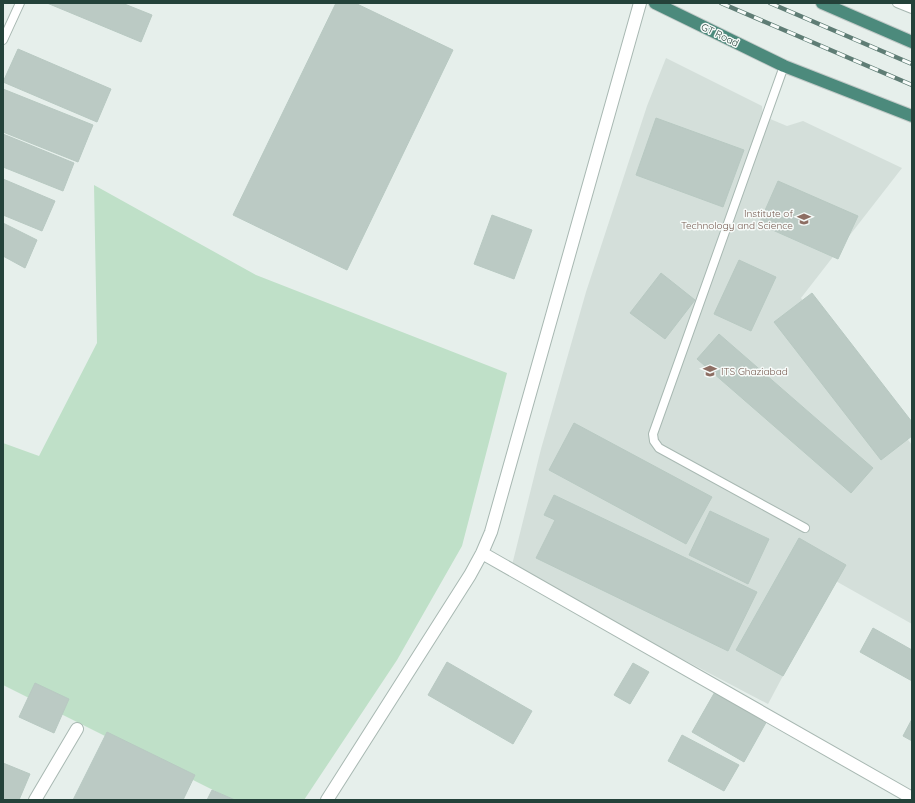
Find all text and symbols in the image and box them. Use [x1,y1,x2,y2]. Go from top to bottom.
street label: GT Road [699,20,741,50]
place label: Institute of Technology and Science [681,207,793,232]
school or university icon: Institute of Technology and Science [796,211,812,227]
school or university icon: ITS Ghaziabad [702,363,718,379]
place label: ITS Ghaziabad [721,365,788,378]

